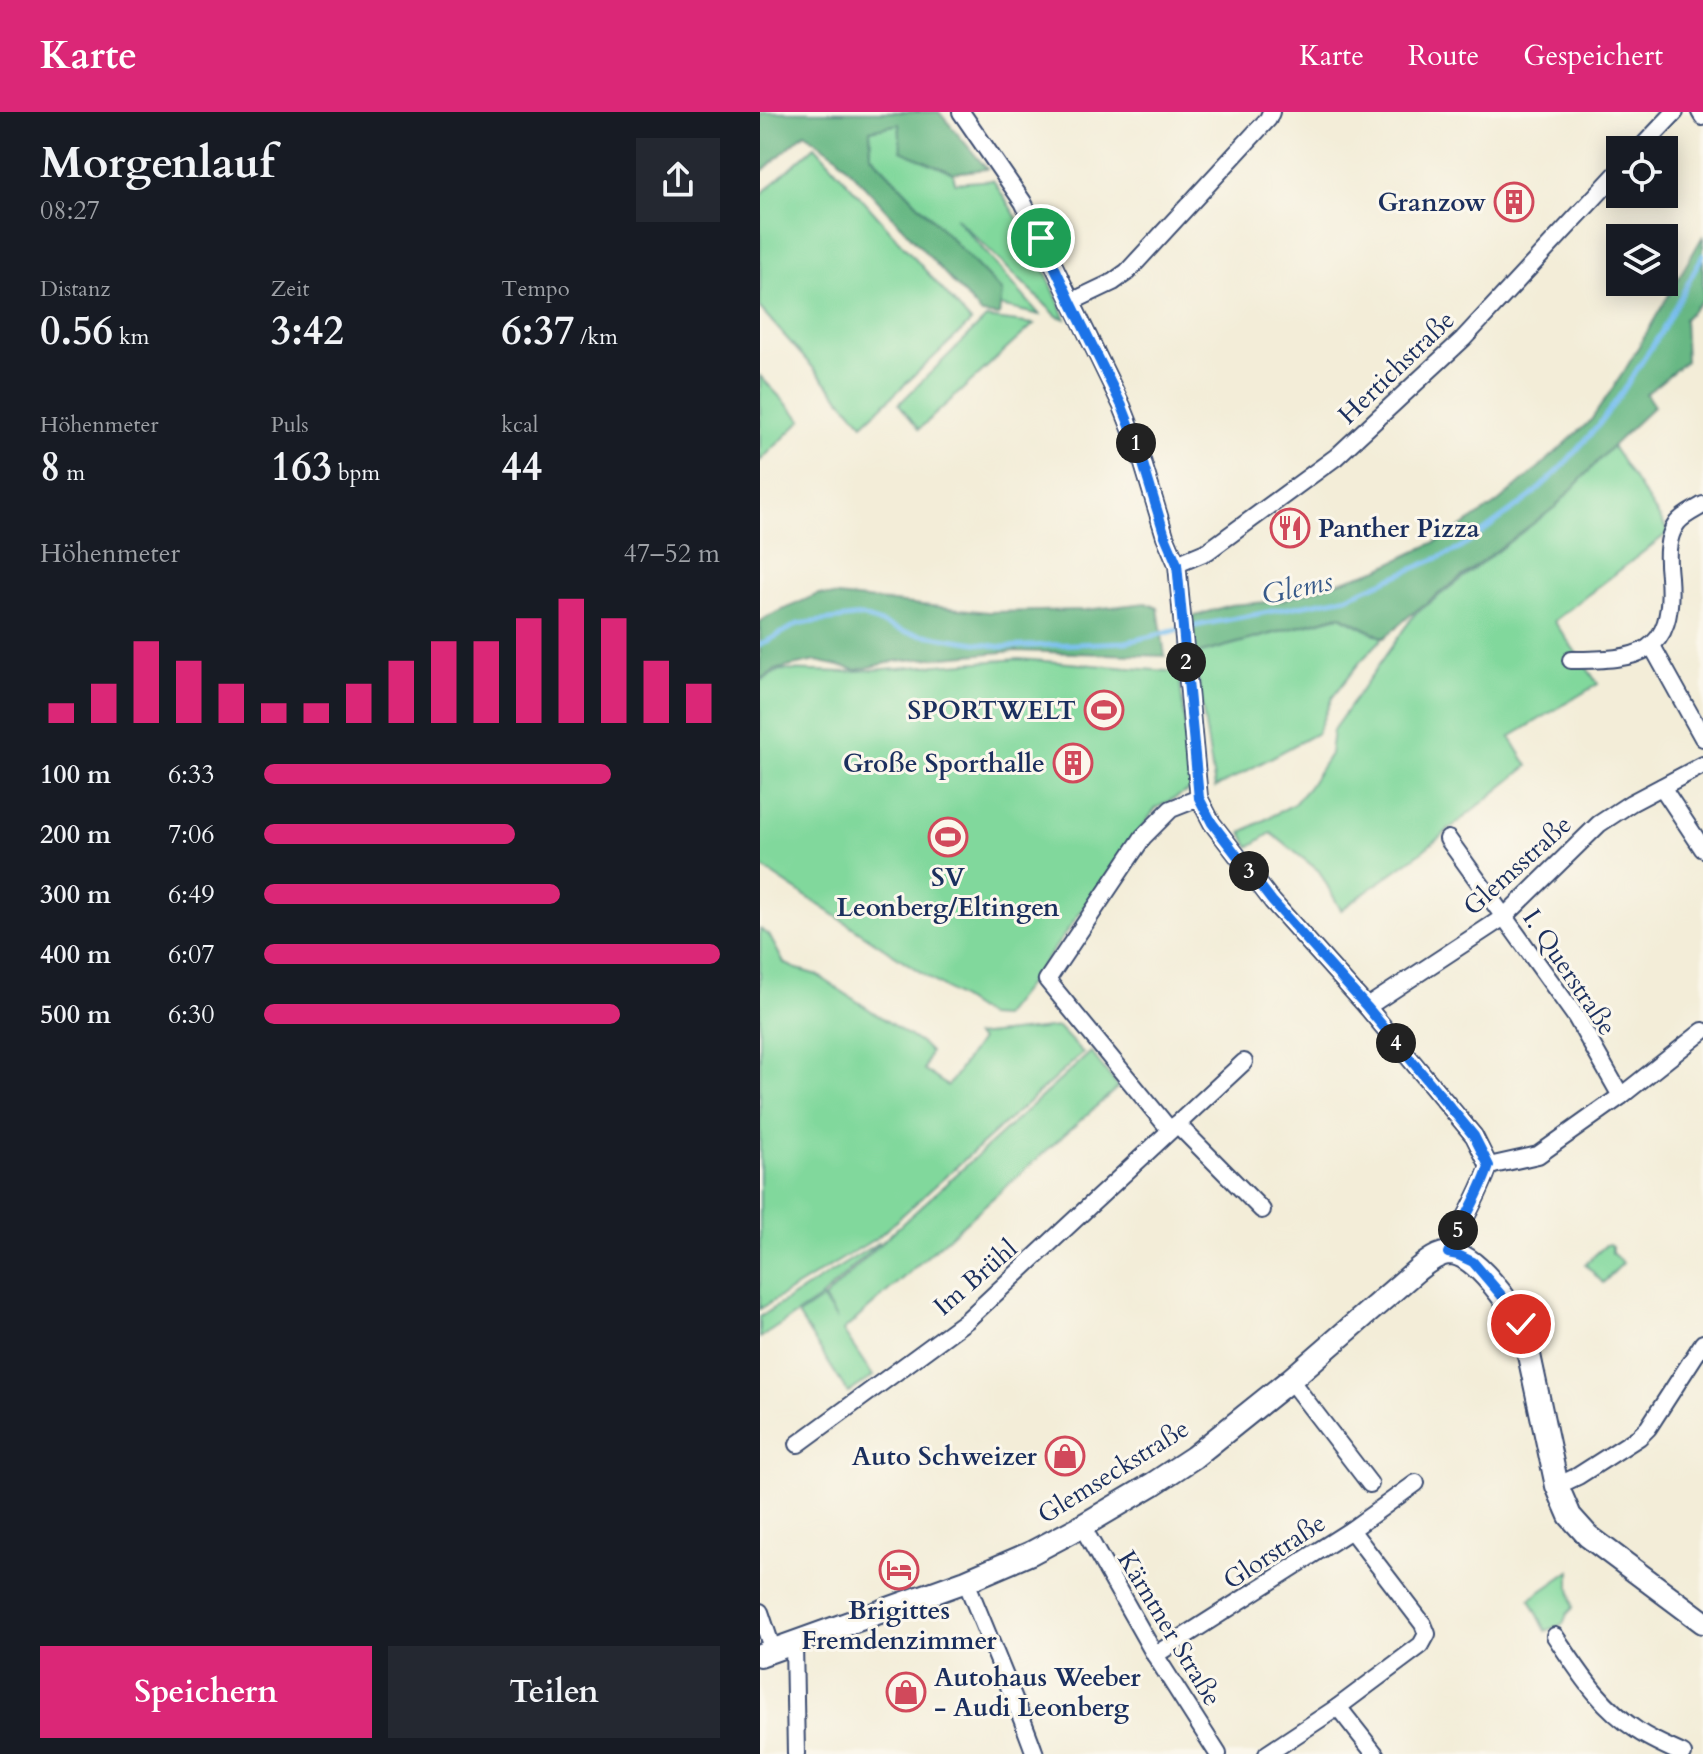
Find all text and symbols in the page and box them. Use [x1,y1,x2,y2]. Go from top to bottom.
text: Karte [40,30,137,82]
text: Karte [1299,37,1364,75]
text: Route [1408,37,1479,75]
text: Gespeichert [1523,37,1663,75]
text: Morgenlauf [40,133,275,193]
map controls [1606,136,1678,296]
button: locate [1606,136,1678,208]
button: share [636,138,720,222]
building icon: Granzow [1493,181,1535,223]
place label: Granzow [1377,185,1486,220]
text: 08:27 [40,193,100,228]
pin [1007,204,1075,272]
icon: arrive [1019,216,1063,260]
button: layers [1606,224,1678,296]
text: Distanz [40,274,110,304]
text: Zeit [271,274,309,304]
text: Tempo [501,274,570,304]
street label: Hertichstraße [1330,303,1462,432]
text: 0.56 [40,304,113,359]
text: 3:42 [271,304,344,359]
text: 6:37 [501,304,574,359]
text: km [113,322,149,352]
text: /km [574,322,618,352]
text: Höhenmeter [40,410,158,440]
text: Puls [271,410,309,440]
text: kcal [501,410,538,440]
pin: 1 [1116,423,1156,463]
text: 1 [1130,428,1142,458]
text: 8 [40,440,61,495]
text: 163 [271,440,332,495]
text: 44 [501,440,542,495]
text: m [61,458,85,488]
text: bpm [332,458,380,488]
restaurant icon: Panther Pizza [1269,507,1311,549]
place label: Panther Pizza [1318,511,1480,546]
text: Höhenmeter [40,536,180,571]
text: 47–52 m [623,536,720,571]
water label: Glems [1258,562,1337,614]
pin: 2 [1166,642,1206,682]
text: 2 [1180,647,1192,677]
sports icon: SPORTWELT [1083,689,1125,731]
place label: SPORTWELT [907,693,1076,728]
building icon: Große Sporthalle [1052,742,1094,784]
place label: Große Sporthalle [843,746,1045,781]
text: 100 m [40,757,111,792]
text: 6:33 [168,757,215,792]
street label: Glemsstraße [1456,807,1579,923]
sports icon: SV Leonberg/Eltingen [927,816,969,858]
text: 200 m [40,817,111,852]
text: 7:06 [168,817,215,852]
pin: 3 [1229,851,1269,891]
text: 3 [1243,856,1255,886]
place label: SV Leonberg/Eltingen [837,860,1060,925]
text: 300 m [40,877,111,912]
text: 6:49 [168,877,215,912]
street label: I. Querstraße [1514,902,1625,1042]
text: 400 m [40,937,111,972]
text: 6:07 [168,937,215,972]
text: 500 m [40,997,111,1032]
text: 6:30 [168,997,215,1032]
pin: 4 [1376,1023,1416,1063]
text: 4 [1390,1028,1402,1058]
pin: 5 [1438,1210,1478,1250]
text: 5 [1452,1215,1464,1245]
street label: Im Brühl [926,1231,1025,1323]
pin [1487,1290,1555,1358]
icon: check [1499,1302,1543,1346]
street label: Glemseckstraße [1031,1411,1196,1532]
shop icon: Auto Schweizer [1044,1435,1086,1477]
place label: Auto Schweizer [852,1439,1038,1474]
street label: Glorstraße [1216,1505,1332,1598]
street label: Kärntner Straße [1109,1544,1230,1713]
hotel icon: Brigittes Fremdenzimmer [878,1549,920,1591]
place label: Brigittes Fremdenzimmer [801,1593,997,1658]
button: Speichern [40,1646,372,1738]
button: Teilen [388,1646,720,1738]
place label: Autohaus Weeber - Audi Leonberg [934,1660,1141,1725]
shop icon: Autohaus Weeber - Audi Leonberg [885,1671,927,1713]

